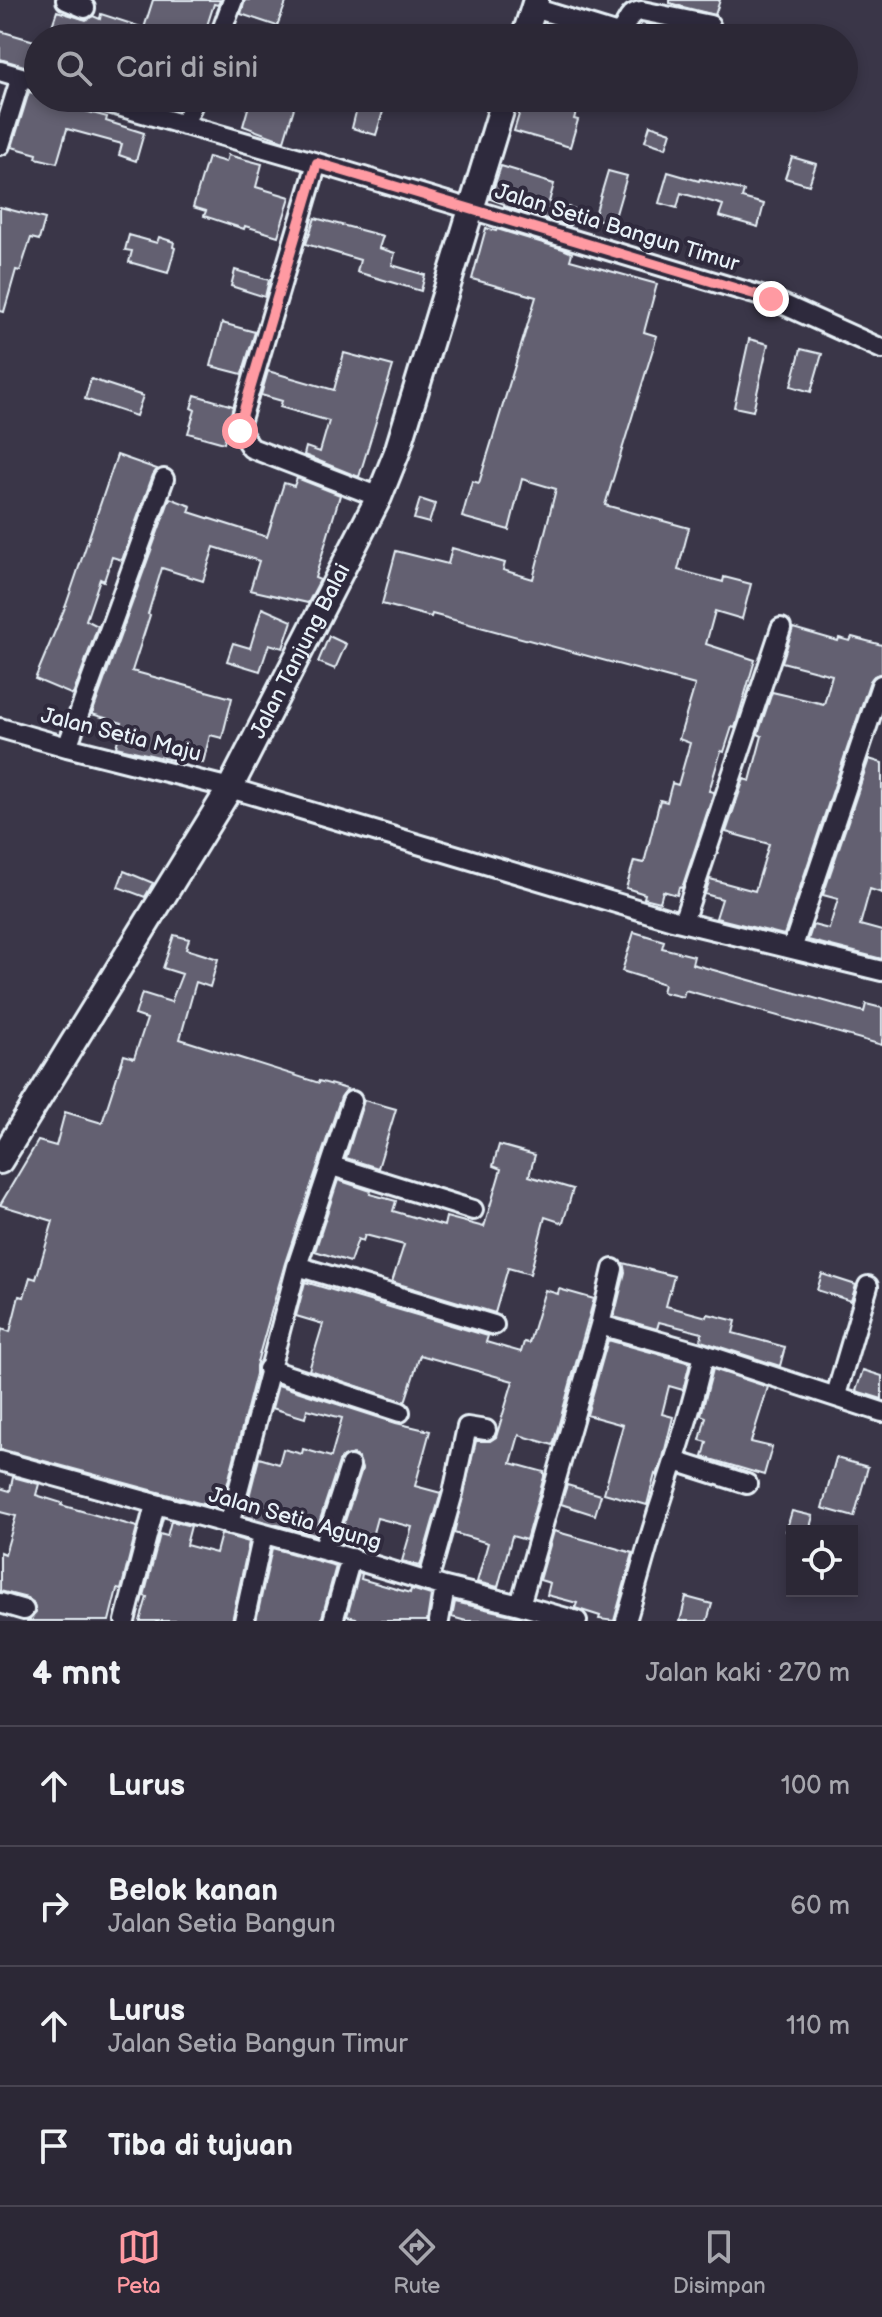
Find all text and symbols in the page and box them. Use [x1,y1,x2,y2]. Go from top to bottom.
search box [24,24,858,112]
icon: search [52,46,96,90]
text: Cari di sini [116,50,258,86]
street label: Jalan Setia Bangun Timur [492,178,743,278]
route end [753,281,789,317]
route start [222,413,258,449]
street label: Jalan Tanjung Balai [244,559,356,743]
street label: Jalan Setia Maju [38,702,204,768]
street label: Jalan Setia Agung [206,1481,384,1557]
map controls [786,1525,858,1597]
button: locate [786,1525,858,1597]
text: 4 mnt [32,1653,121,1694]
text: Jalan kaki · 270 m [646,1658,850,1689]
icon: ahead [32,1764,76,1808]
text: Lurus [108,1768,185,1804]
text: 100 m [781,1771,850,1802]
text: Belok kanan [108,1873,278,1909]
icon: right [32,1884,76,1928]
text: 60 m [790,1891,850,1922]
text: Jalan Setia Bangun [108,1909,336,1940]
text: Lurus [108,1993,185,2029]
icon: ahead [32,2004,76,2048]
text: 110 m [786,2011,850,2042]
text: Jalan Setia Bangun Timur [108,2029,408,2060]
icon: arrive [32,2124,76,2168]
text: Tiba di tujuan [108,2128,293,2164]
tab: Peta [116,2225,161,2300]
tab: Rute [393,2225,440,2300]
tab: Disimpan [673,2225,766,2300]

